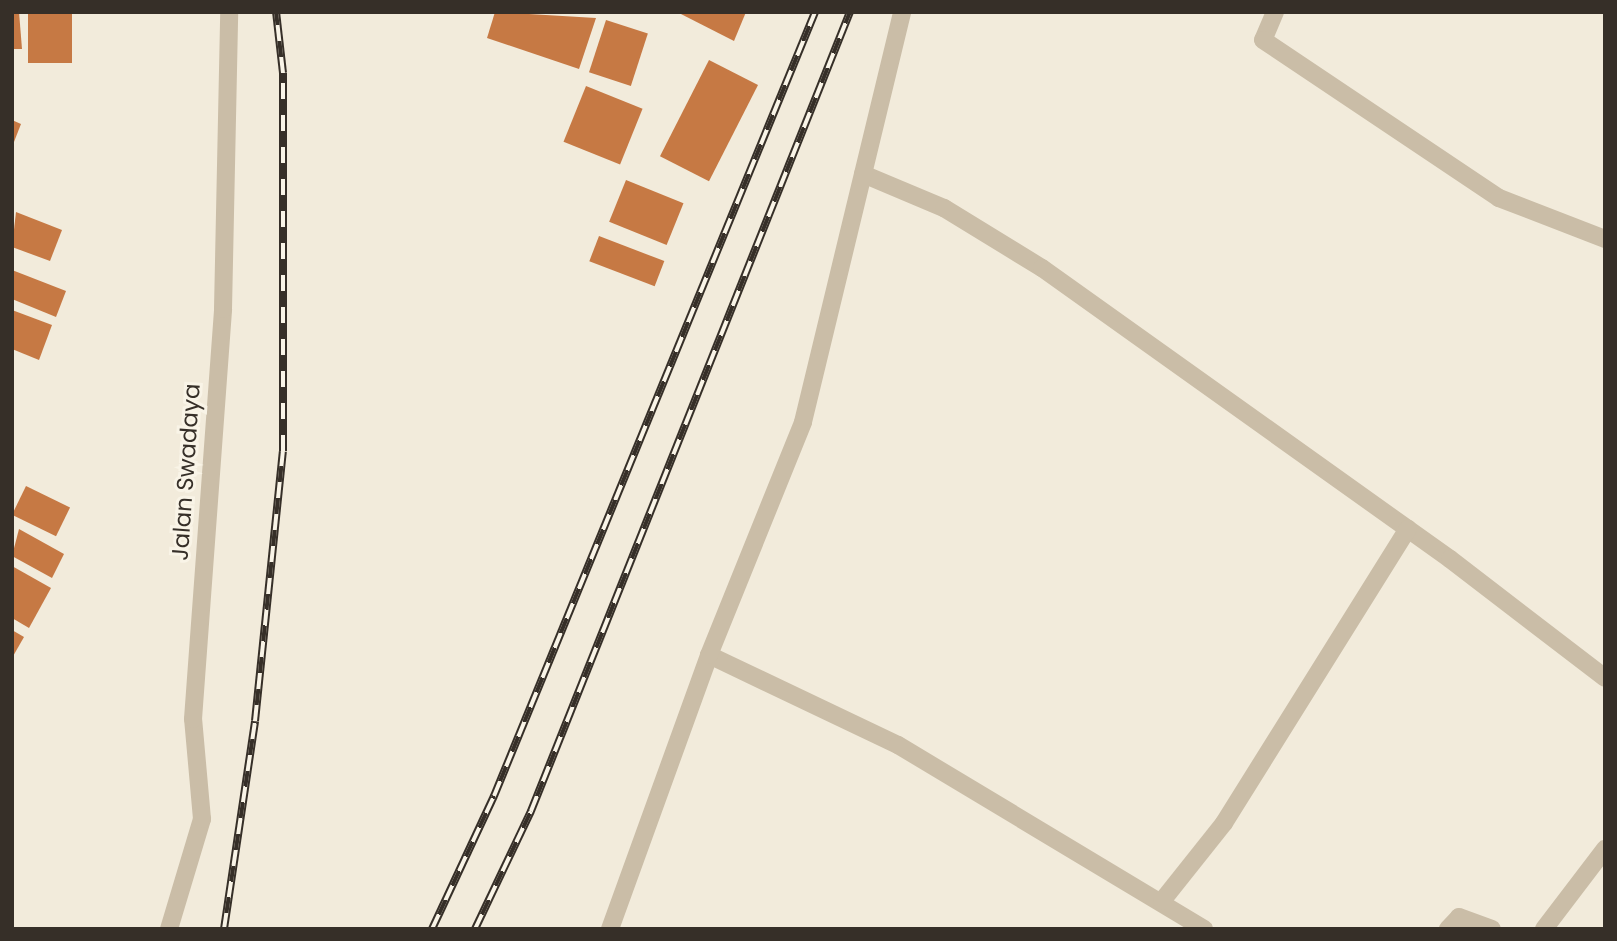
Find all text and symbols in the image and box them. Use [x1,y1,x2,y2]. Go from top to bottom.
street label: Jalan Swadaya [166,383,206,561]

